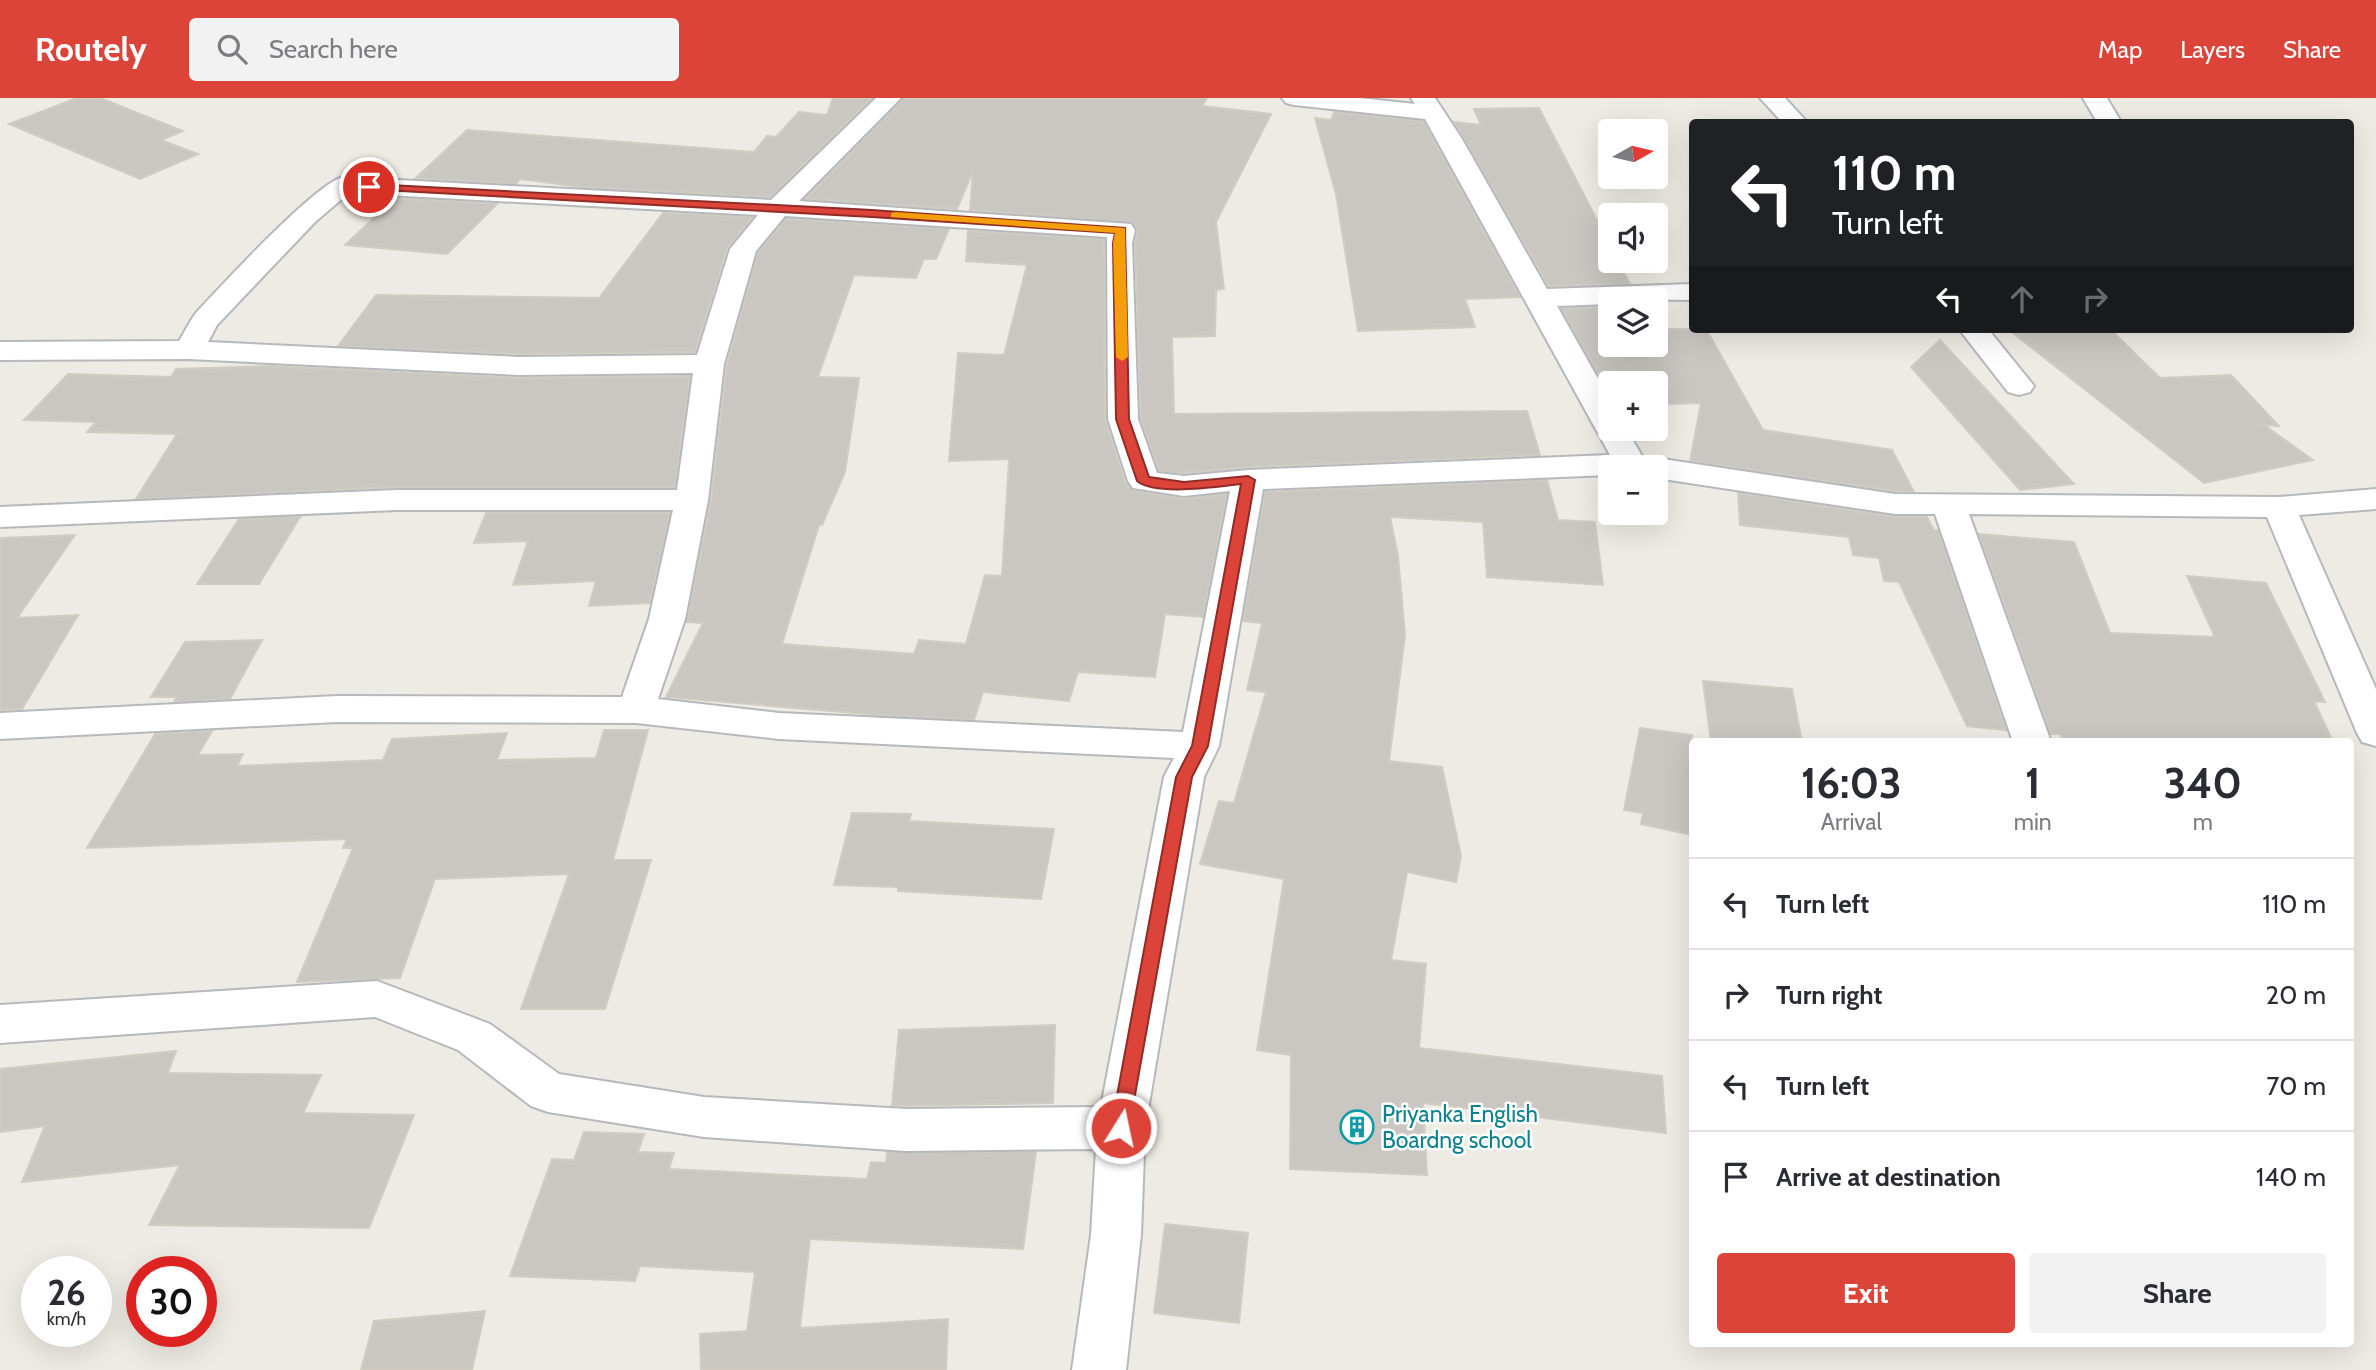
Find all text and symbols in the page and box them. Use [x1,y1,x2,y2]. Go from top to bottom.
search box [189,18,679,81]
text: Routely [35,29,147,69]
icon: search [213,30,251,68]
text: Search here [269,33,398,65]
text: Map [2098,35,2142,64]
text: Layers [2180,35,2245,64]
text: Share [2283,35,2341,64]
north arrow [1598,119,1668,189]
map controls [1598,119,1668,525]
text: 110 m [1832,143,1956,202]
icon: left [1717,147,1808,238]
pin [339,157,399,217]
icon: arrive [350,168,388,206]
button: sound [1598,203,1668,273]
text: Turn left [1832,203,1943,242]
icon: left [1930,280,1968,318]
icon: ahead [2003,280,2041,318]
icon: right [2076,280,2114,318]
button: layers [1598,287,1668,357]
button: + [1598,371,1668,441]
button: − [1598,455,1668,525]
text: 16:03 [1801,757,1902,809]
text: 1 [2025,757,2040,809]
text: 340 [2164,757,2242,809]
text: Arrival [1821,808,1882,836]
text: min [2014,808,2052,836]
text: m [2193,808,2213,836]
icon: left [1717,885,1755,923]
text: Turn left [1776,888,1869,920]
text: 110 m [2262,888,2326,920]
icon: right [1717,976,1755,1014]
text: Turn right [1776,979,1882,1011]
text: 20 m [2266,979,2326,1011]
icon: left [1717,1067,1755,1105]
text: Turn left [1776,1070,1869,1102]
text: 70 m [2266,1070,2326,1102]
position arrow [1084,1091,1158,1165]
place label: Priyanka English Boardng school [1382,1100,1538,1154]
building icon: Priyanka English Boardng school [1338,1108,1376,1146]
icon: arrive [1717,1158,1755,1196]
text: Arrive at destination [1776,1161,2001,1193]
text: 140 m [2256,1161,2326,1193]
button: Exit [1717,1253,2015,1333]
button: Share [2029,1253,2326,1333]
speed limit sign: 30 [126,1256,217,1347]
text: 26 [47,1271,86,1314]
text: km/h [47,1308,86,1330]

